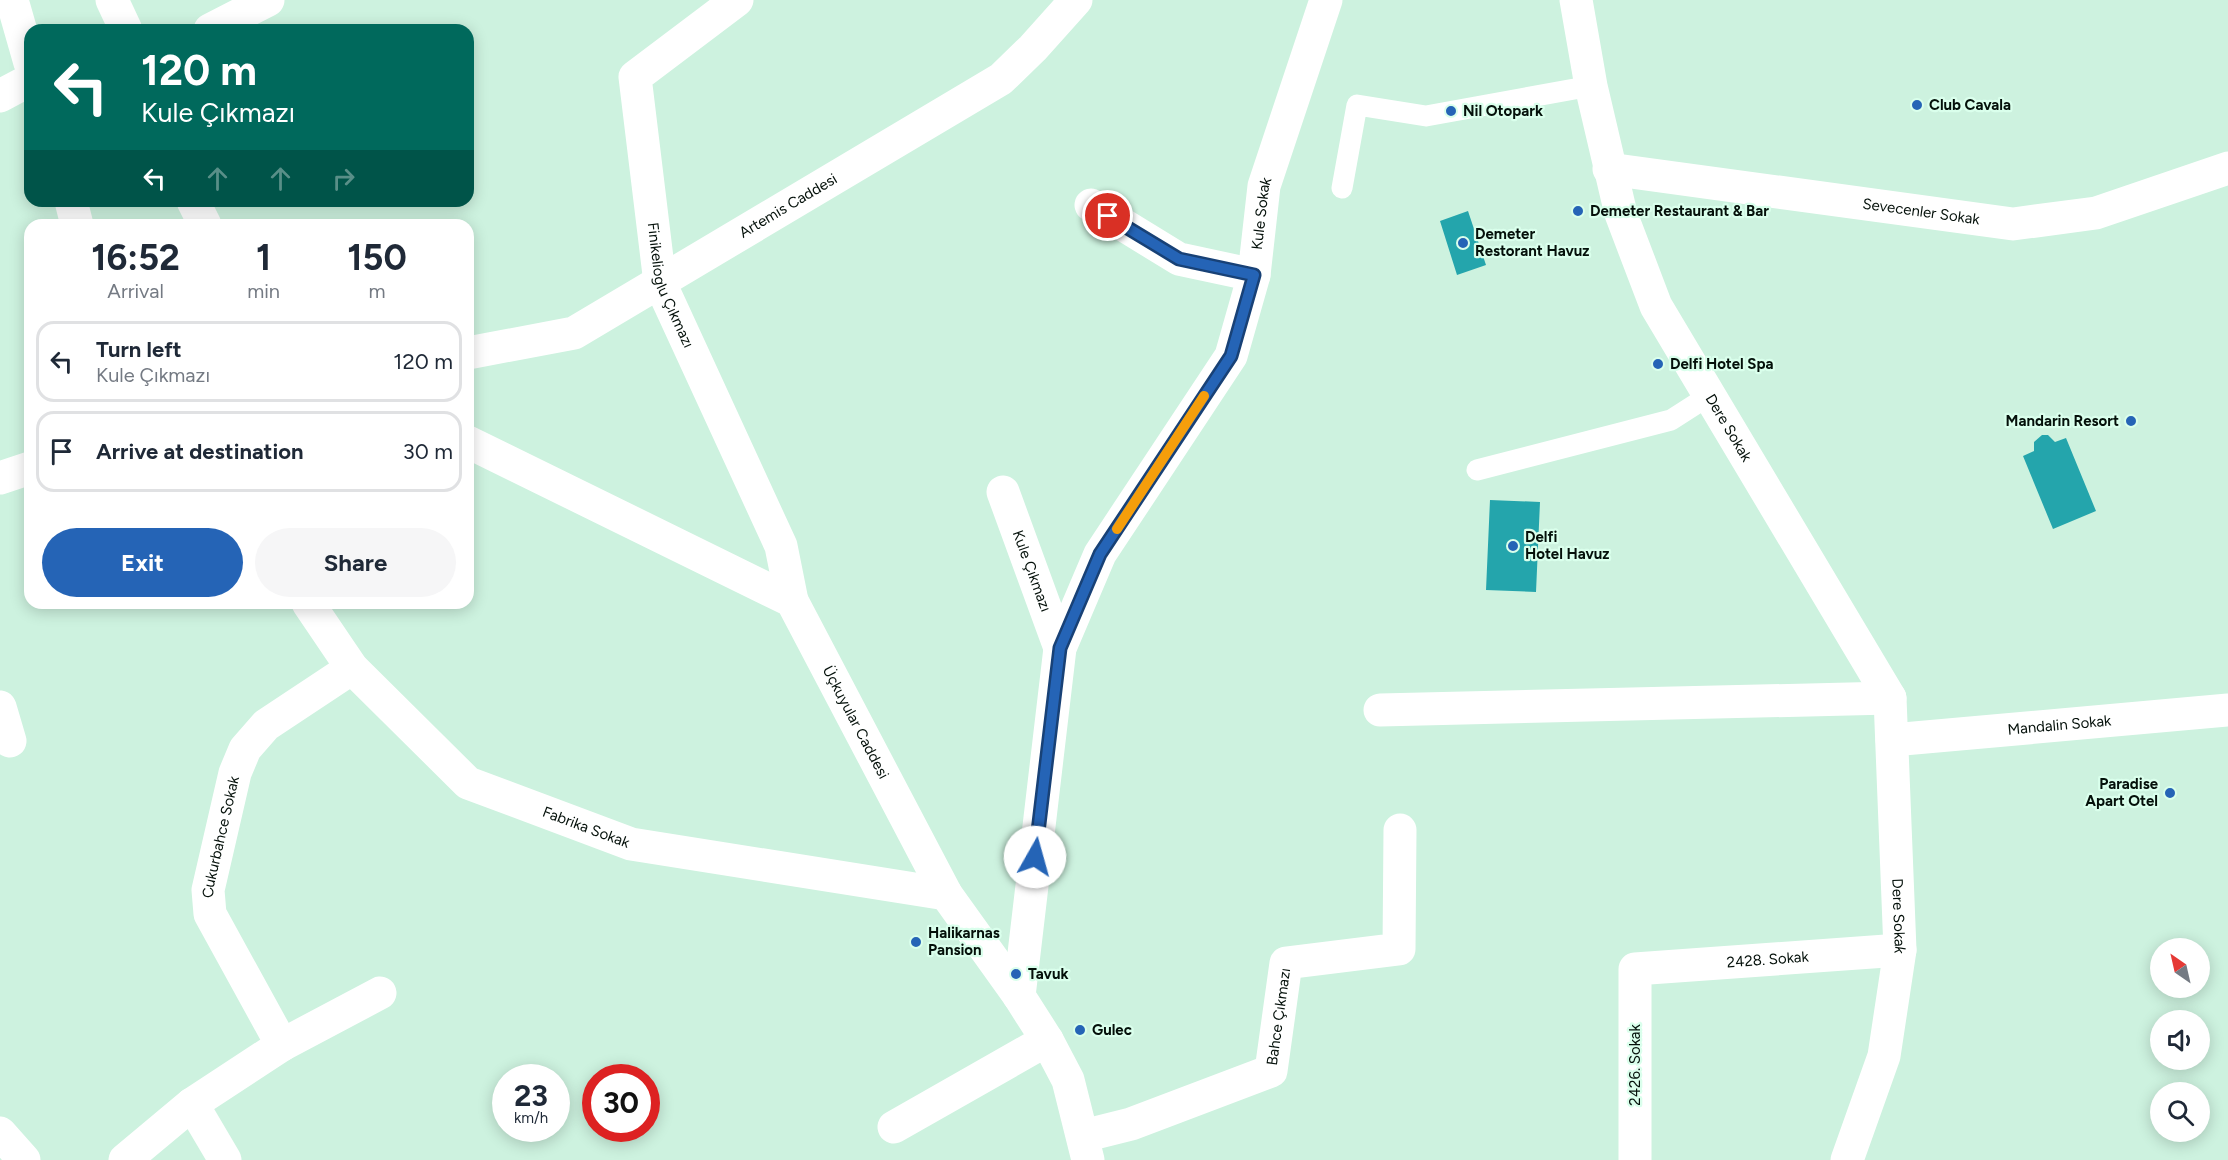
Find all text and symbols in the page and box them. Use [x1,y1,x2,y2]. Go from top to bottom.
text: 120 m [141,45,257,96]
icon: left [42,48,120,126]
text: Kule Çıkmazı [141,96,295,129]
place label: Club Cavala [1929,96,2011,114]
marker: Club Cavala [1910,98,1924,112]
place label: Nil Otopark [1463,102,1543,120]
marker: Nil Otopark [1444,104,1458,118]
icon: left [138,162,171,195]
icon: ahead [201,162,234,195]
icon: ahead [264,162,297,195]
icon: right [327,162,360,195]
street label: Artemis Caddesi [736,170,840,242]
street label: Kule Sokak [1248,174,1275,251]
pin [1082,190,1133,241]
street label: Sevecenler Sokak [1861,195,1982,228]
icon: arrive [1091,199,1124,232]
place label: Demeter Restaurant & Bar [1590,202,1769,220]
marker: Demeter Restaurant & Bar [1571,204,1585,218]
street label: Finikelioglu Çıkmazı [644,221,698,351]
place label: Demeter Restorant Havuz [1475,225,1589,260]
text: 16:52 [91,236,180,279]
text: 1 [256,236,271,279]
text: 150 [347,236,407,279]
marker: Demeter Restorant Havuz [1456,236,1470,250]
text: Arrival [107,279,164,303]
text: min [247,279,280,303]
text: m [369,279,386,303]
text: Turn left [96,336,182,363]
icon: left [45,345,78,378]
text: 120 m [393,348,453,375]
place label: Delfi Hotel Spa [1670,355,1773,373]
marker: Delfi Hotel Spa [1651,357,1665,371]
text: Kule Çıkmazı [96,363,210,387]
street label: Dere Sokak [1702,391,1756,465]
place label: Mandarin Resort [2006,412,2119,430]
marker: Mandarin Resort [2124,414,2138,428]
icon: arrive [45,435,78,468]
text: Arrive at destination [96,438,304,465]
text: 30 m [403,438,453,465]
button: Exit [42,528,243,597]
button: Share [255,528,456,597]
street label: Kule Çıkmazı [1009,528,1055,614]
place label: Delfi Hotel Havuz [1525,528,1609,563]
marker: Delfi Hotel Havuz [1506,539,1520,553]
street label: Üçkuyular Caddesi [819,663,893,782]
street label: Mandalin Sokak [2007,711,2113,739]
street label: Cukurbahce Sokak [199,773,243,899]
place label: Paradise Apart Otel [2085,775,2159,810]
marker: Paradise Apart Otel [2163,786,2177,800]
street label: Fabrika Sokak [540,803,633,852]
position arrow [1003,825,1067,889]
street label: Dere Sokak [1888,878,1909,956]
place label: Halikarnas Pansion [928,924,1000,959]
marker: Halikarnas Pansion [909,935,923,949]
north arrow [2150,938,2210,998]
map controls [2150,938,2210,1142]
street label: 2428. Sokak [1726,948,1810,971]
place label: Tavuk [1028,965,1069,983]
marker: Tavuk [1009,967,1023,981]
street label: Bahce Çıkmazı [1263,967,1294,1067]
button: sound [2150,1010,2210,1070]
place label: Gulec [1092,1021,1132,1039]
marker: Gulec [1073,1023,1087,1037]
street label: 2426. Sokak [1626,1024,1644,1106]
speed limit sign: 30 [582,1064,660,1142]
text: 23 [514,1077,548,1114]
button: search [2150,1082,2210,1142]
text: km/h [514,1109,548,1127]

